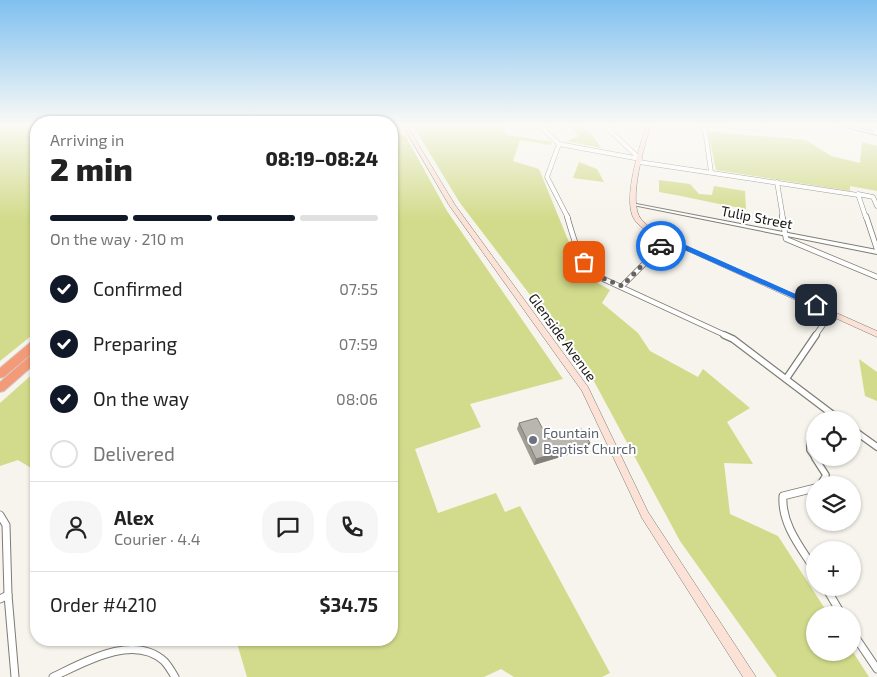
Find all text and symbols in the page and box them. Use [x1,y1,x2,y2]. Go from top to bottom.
text: Arriving in [50,130,124,149]
text: 08:19–08:24 [265,147,378,170]
text: 2 min [50,149,133,187]
street label: Tulip Street [720,202,794,232]
courier [636,221,686,271]
text: On the way · 210 m [50,229,184,248]
icon: car [647,232,675,260]
pin [563,241,605,283]
icon: bag [570,248,598,276]
icon: check [50,275,78,303]
text: Confirmed [93,277,183,300]
text: 07:55 [339,279,378,298]
pin [795,284,837,326]
street label: Glenside Avenue [525,290,601,384]
icon: home [802,291,830,319]
icon: check [50,330,78,358]
text: Preparing [93,332,177,355]
text: 07:59 [339,334,378,353]
icon: check [50,385,78,413]
text: On the way [93,387,189,410]
text: 08:06 [336,389,378,408]
map controls [806,411,861,661]
button: locate [806,411,861,466]
place label: Fountain Baptist Church [543,424,636,457]
marker: Fountain Baptist Church [527,434,539,446]
text: Delivered [93,442,175,465]
button: layers [806,476,861,531]
button: person [50,501,102,553]
button: chat [262,501,314,553]
button: phone [326,501,378,553]
text: Alex [114,506,154,529]
text: Courier · 4.4 [114,529,201,548]
button: + [806,541,861,596]
text: Order #4210 [50,593,157,616]
text: $34.75 [320,593,378,616]
button: − [806,606,861,661]

